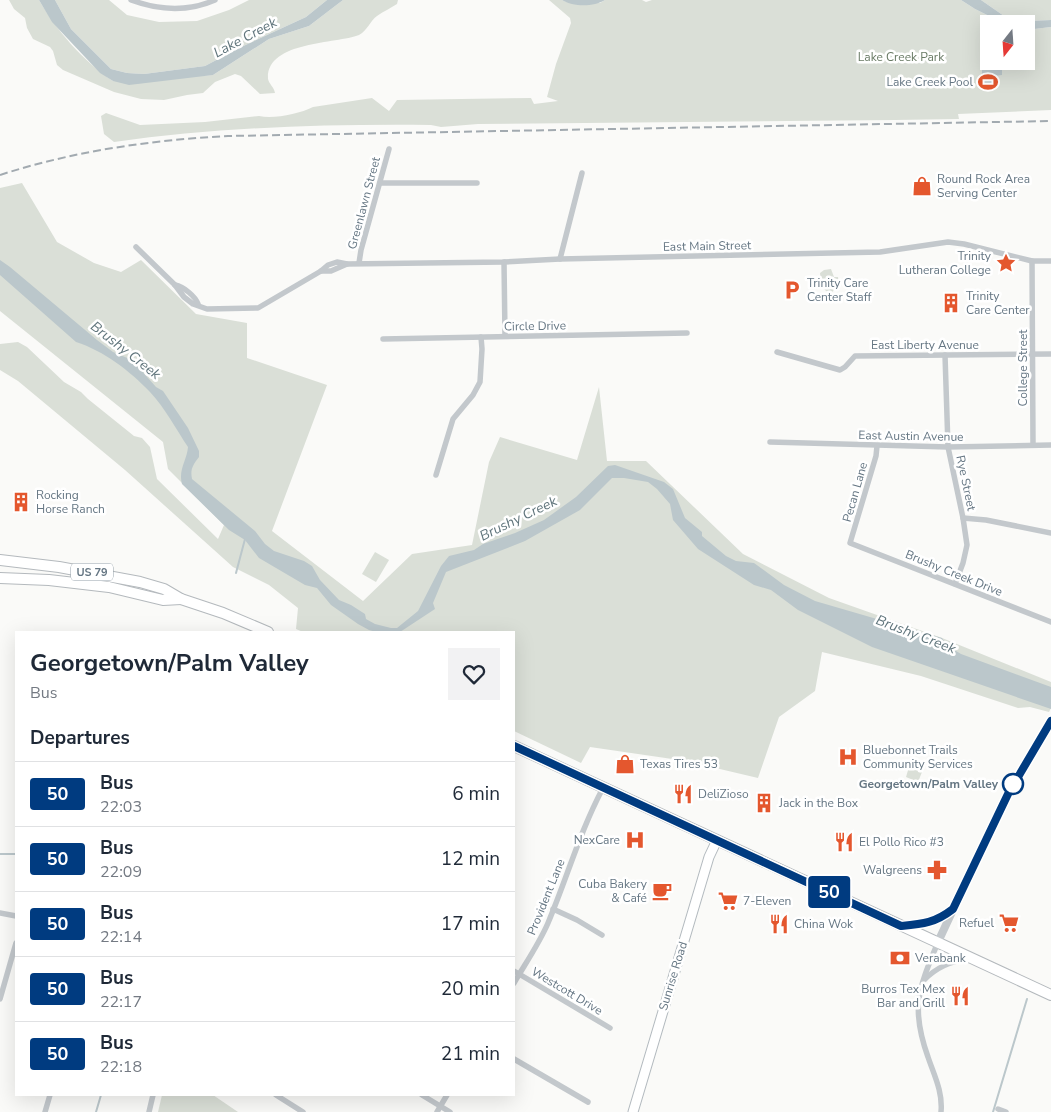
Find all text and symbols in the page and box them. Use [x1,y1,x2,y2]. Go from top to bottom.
water label: Lake Creek [210,12,281,62]
north arrow [980,15,1035,70]
map controls [980,15,1035,70]
park label: Lake Creek Park [858,49,945,65]
sports icon: Lake Creek Pool [977,71,999,93]
place label: Lake Creek Pool [886,74,973,90]
street label: Greenlawn Street [344,154,384,251]
place label: Round Rock Area Serving Center [937,171,1030,201]
shop icon: Round Rock Area Serving Center [911,175,933,197]
street label: East Main Street [663,237,752,255]
place label: Trinity Lutheran College [899,248,992,278]
place icon: Trinity Lutheran College [995,252,1017,274]
place label: Trinity Care Center Staff [807,275,872,305]
parking icon: Trinity Care Center Staff [781,279,803,301]
place label: Trinity Care Center [966,288,1030,318]
building icon: Trinity Care Center [940,292,962,314]
water label: Brushy Creek [87,317,165,384]
street label: Circle Drive [504,317,566,335]
street label: College Street [1015,329,1031,407]
street label: East Liberty Avenue [871,337,979,353]
street label: East Austin Avenue [858,427,964,445]
street label: Rye Street [952,454,980,513]
street label: Pecan Lane [839,460,871,524]
place label: Rocking Horse Ranch [36,487,105,517]
building icon: Rocking Horse Ranch [10,491,32,513]
water label: Brushy Creek [476,491,561,545]
street label: Brushy Creek Drive [903,546,1005,600]
road number: US 79 [71,564,113,580]
water label: Brushy Creek [873,611,959,659]
text: Georgetown/Palm Valley [30,647,309,679]
button: heart [448,648,500,700]
text: Bus [30,682,58,704]
text: Departures [30,725,130,751]
place label: Bluebonnet Trails Community Services [863,742,973,772]
hospital icon: Bluebonnet Trails Community Services [837,746,859,768]
shop icon: Texas Tires 53 [614,753,636,775]
place label: Texas Tires 53 [640,756,718,772]
text: Bus [100,770,133,796]
marker: Georgetown/Palm Valley [1002,773,1024,795]
place label: Georgetown/Palm Valley [859,776,999,792]
text: 6 min [452,781,500,807]
text: 50 [47,782,68,806]
restaurant icon: DeliZioso [672,783,694,805]
place label: DeliZioso [698,786,749,802]
building icon: Jack in the Box [753,792,775,814]
place label: Jack in the Box [778,795,859,811]
text: 22:03 [100,796,142,818]
hospital icon: NexCare [624,829,646,851]
restaurant icon: El Pollo Rico #3 [833,831,855,853]
place label: NexCare [574,832,620,848]
place label: El Pollo Rico #3 [859,834,944,850]
text: Bus [100,835,133,861]
text: 12 min [441,846,500,872]
text: 50 [47,847,68,871]
street label: Provident Lane [523,857,569,937]
pharmacy icon: Walgreens [926,859,948,881]
text: 22:09 [100,861,142,883]
place label: Walgreens [863,862,922,878]
place label: Cuba Bakery & Café [578,876,648,906]
line badge: 50 [806,876,852,908]
cafe icon: Cuba Bakery & Café [651,880,673,902]
text: 50 [818,880,840,904]
supermarket icon: 7-Eleven [717,890,739,912]
place label: 7-Eleven [743,893,791,909]
text: Bus [100,900,133,926]
text: 17 min [441,911,500,937]
text: 50 [47,912,68,936]
supermarket icon: Refuel [998,912,1020,934]
restaurant icon: China Wok [768,913,790,935]
place label: Refuel [959,915,994,931]
place label: China Wok [794,916,854,932]
text: 22:14 [100,926,142,948]
street label: Sunrise Road [655,940,691,1012]
bank icon: Verabank [889,947,911,969]
place label: Verabank [914,950,967,966]
street label: Westcott Drive [528,963,606,1019]
text: Bus [100,965,133,991]
text: 20 min [441,976,500,1002]
text: 50 [47,977,68,1001]
place label: Burros Tex Mex Bar and Grill [861,981,946,1011]
restaurant icon: Burros Tex Mex Bar and Grill [949,985,971,1007]
text: 22:17 [100,991,142,1013]
text: Bus [100,1030,133,1056]
text: 21 min [441,1041,500,1067]
text: 50 [47,1042,68,1066]
text: 22:18 [100,1056,142,1078]

